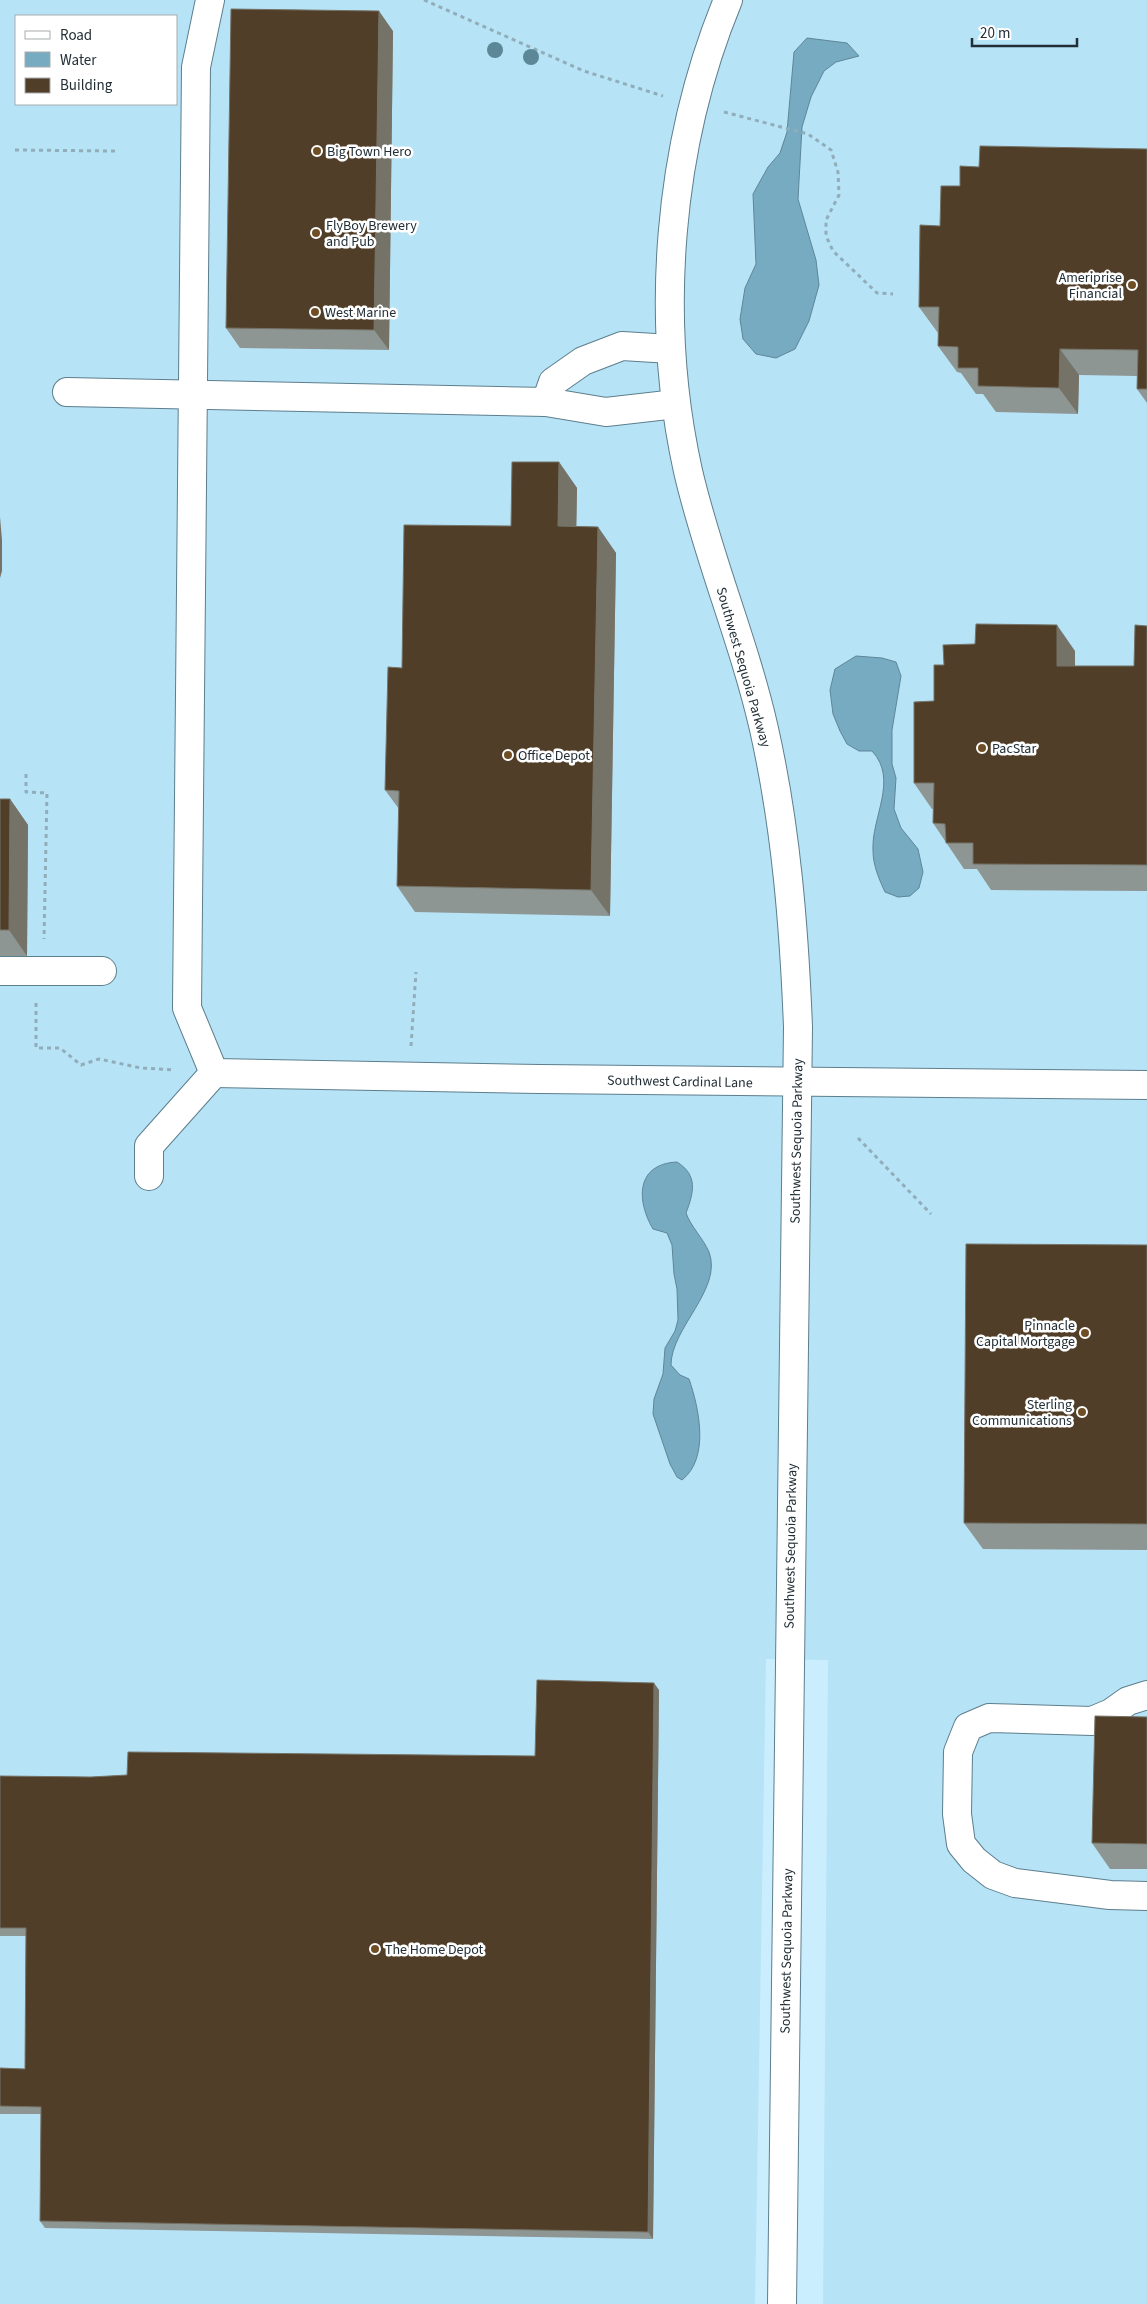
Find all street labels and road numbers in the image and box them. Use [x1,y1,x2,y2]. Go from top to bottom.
street label: Southwest Sequoia Parkway [711,585,776,750]
street label: Southwest Sequoia Parkway [786,1058,808,1224]
street label: Southwest Cardinal Lane [607,1071,753,1093]
street label: Southwest Sequoia Parkway [780,1463,802,1629]
street label: Southwest Sequoia Parkway [776,1868,798,2034]

